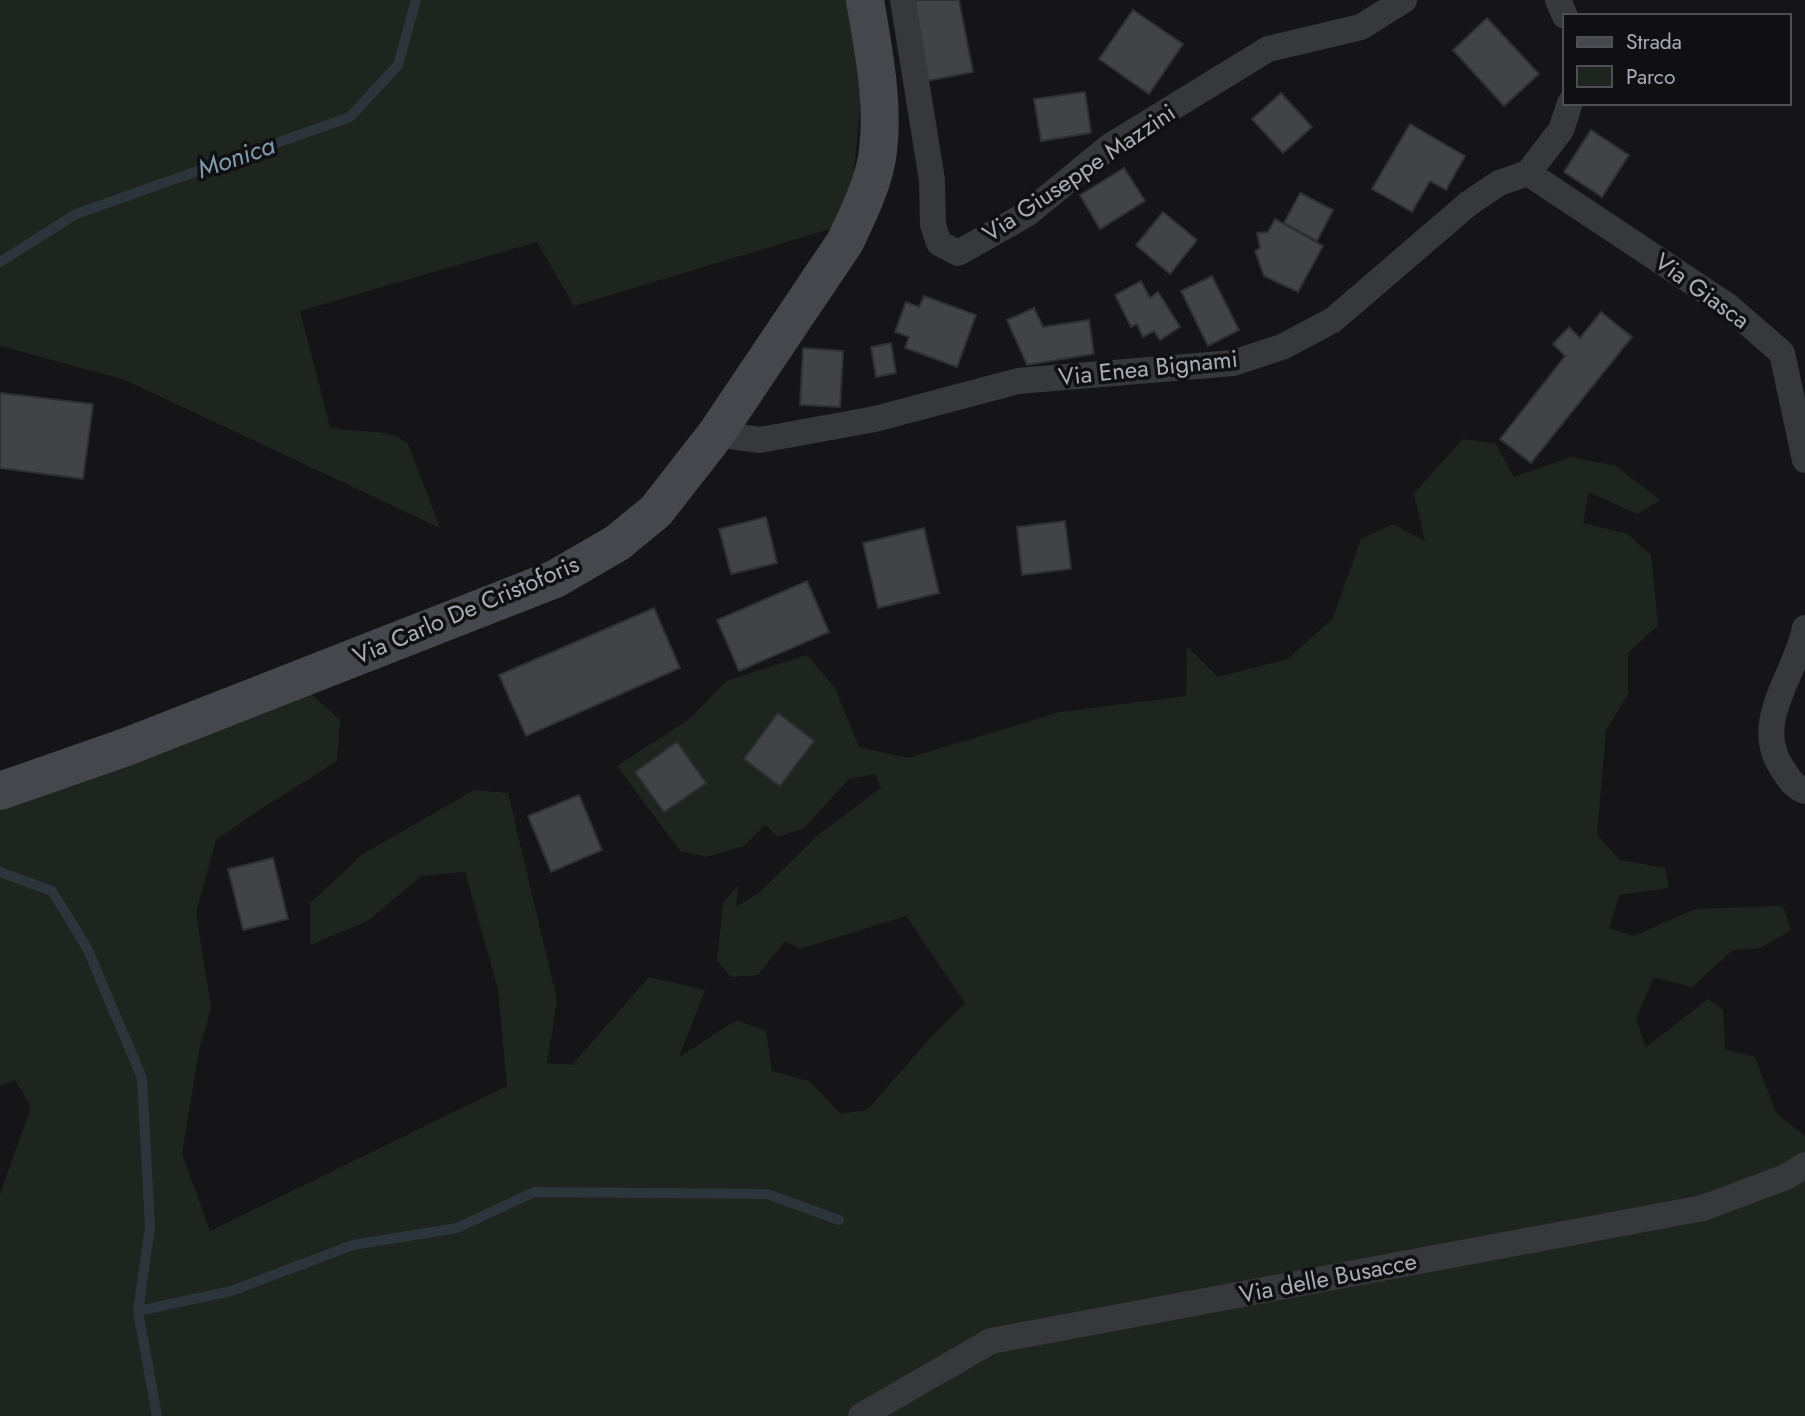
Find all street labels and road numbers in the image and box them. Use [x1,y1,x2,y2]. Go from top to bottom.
street label: Via Giuseppe Mazzini [975,95,1182,250]
street label: Via Giasca [1648,244,1757,337]
street label: Via Enea Bignami [1057,341,1239,394]
street label: Via Carlo De Cristoforis [347,546,584,673]
street label: Via delle Busacce [1236,1243,1420,1312]

